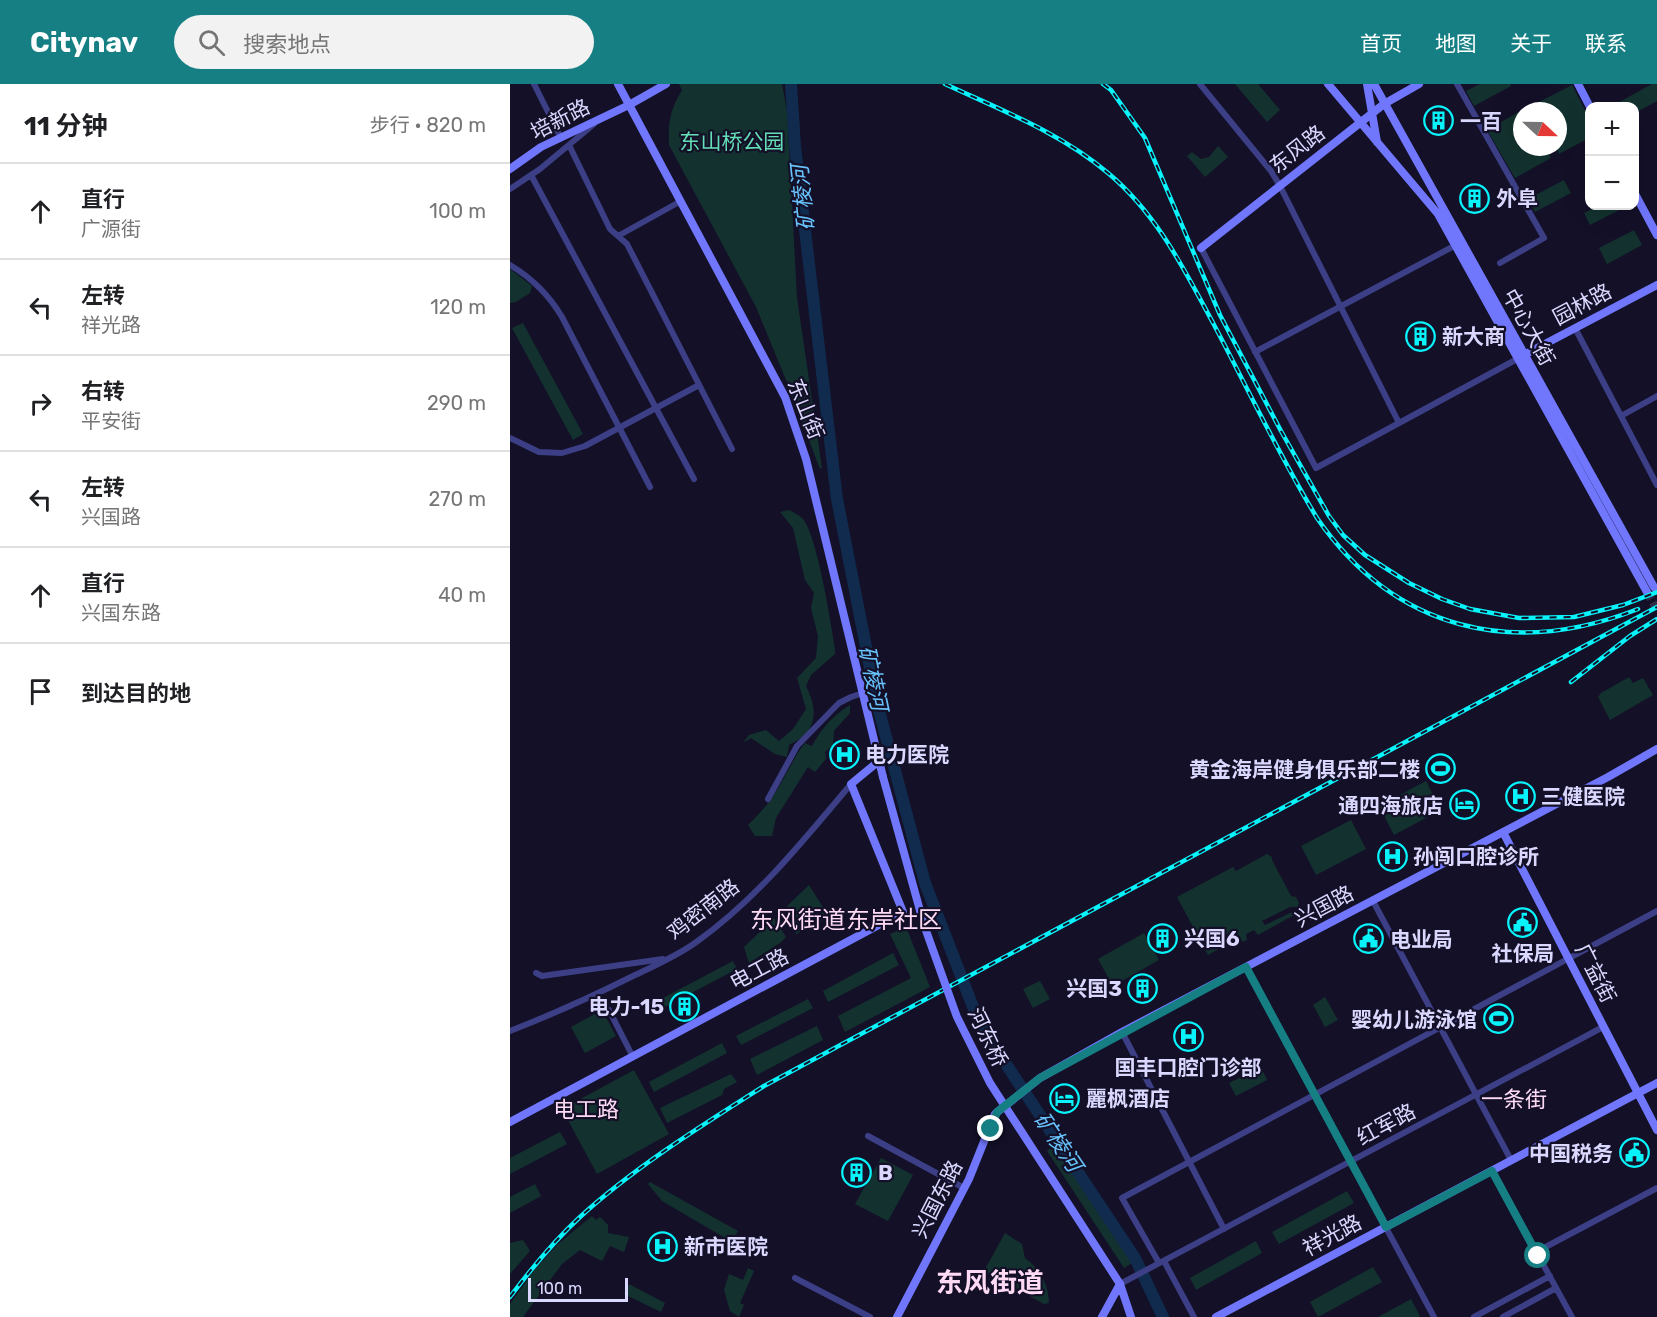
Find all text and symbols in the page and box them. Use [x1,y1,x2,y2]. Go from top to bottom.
search box [174,15,594,69]
text: Citynav [30,26,138,59]
icon: search [195,26,228,59]
text: 搜索地点 [243,31,331,58]
text: 首页 [1360,31,1402,56]
text: 地图 [1435,31,1477,56]
text: 关于 [1510,31,1552,56]
text: 联系 [1585,31,1627,56]
street label: 培新路 [526,94,594,144]
north arrow [1513,102,1567,156]
map controls [1585,102,1639,210]
button: + [1585,102,1639,156]
building icon: 一百 [1423,105,1455,137]
place label: 一百 [1460,109,1502,134]
text: 11 分钟 [24,111,107,142]
text: 步行 · 820 m [370,113,486,137]
street label: 东风路 [1264,120,1330,178]
park label: 东山桥公园 [680,129,785,154]
button: − [1585,156,1639,210]
water label: 矿棱河 [786,160,820,232]
building icon: 外阜 [1459,182,1491,214]
text: 直行 [81,186,125,213]
place label: 外阜 [1496,186,1538,211]
icon: ahead [24,195,57,228]
text: 100 m [429,199,486,223]
text: 广源街 [81,217,141,241]
street label: 园林路 [1548,278,1616,330]
text: 左转 [81,282,125,309]
street label: 中心大街 [1498,284,1560,370]
icon: left [24,291,57,324]
text: 120 m [430,295,486,319]
text: 祥光路 [81,313,141,337]
building icon: 新大商 [1405,320,1437,352]
place label: 新大商 [1442,324,1505,349]
street label: 东山街 [783,375,829,443]
text: 右转 [81,378,125,405]
icon: right [24,387,57,420]
text: 290 m [427,391,486,415]
text: 平安街 [81,409,141,433]
text: 左转 [81,474,125,501]
icon: left [24,483,57,516]
text: 270 m [429,487,486,511]
text: 兴国路 [81,505,141,529]
text: 直行 [81,570,125,597]
icon: ahead [24,579,57,612]
text: 40 m [438,583,486,607]
text: 兴国东路 [81,601,161,625]
water label: 矿棱河 [853,643,894,717]
icon: arrive [24,675,57,708]
text: 到达目的地 [81,680,191,707]
hospital icon: 电力医院 [828,738,860,770]
place label: 电力医院 [865,742,949,767]
sports icon: 黄金海岸健身俱乐部二楼 [1425,753,1457,785]
place label: 黄金海岸健身俱乐部二楼 [1189,757,1420,782]
hospital icon: 三健医院 [1504,780,1536,812]
place label: 三健医院 [1541,784,1625,809]
hotel icon: 通四海旅店 [1448,789,1480,821]
place label: 通四海旅店 [1338,793,1443,818]
hospital icon: 孙闯口腔诊所 [1376,840,1408,872]
place label: 孙闯口腔诊所 [1413,844,1539,869]
street label: 鸡密南路 [662,873,744,945]
street label: 兴国路 [1290,880,1358,932]
district label: 东风街道东岸社区 [750,906,942,934]
public building icon: 社保局 [1507,906,1539,938]
building icon: 兴国6 [1147,922,1179,954]
public building icon: 电业局 [1353,923,1385,955]
place label: 兴国6 [1184,926,1240,951]
place label: 电业局 [1390,927,1453,952]
street label: 广益街 [1571,939,1621,1007]
place label: 社保局 [1492,941,1555,966]
street label: 电工路 [725,943,793,995]
building icon: 兴国3 [1127,972,1159,1004]
place label: 兴国3 [1066,976,1122,1001]
building icon: 电力-15 [669,990,701,1022]
place label: 电力-15 [589,994,664,1019]
street label: 河东桥 [963,1003,1013,1071]
sports icon: 婴幼儿游泳馆 [1482,1003,1514,1035]
place label: 婴幼儿游泳馆 [1351,1007,1477,1032]
hospital icon: 国丰口腔门诊部 [1172,1020,1204,1052]
place label: 国丰口腔门诊部 [1115,1055,1262,1080]
hotel icon: 麗枫酒店 [1049,1082,1081,1114]
place label: 麗枫酒店 [1086,1086,1170,1111]
district label: 一条街 [1481,1086,1547,1113]
district label: 电工路 [553,1096,619,1123]
street label: 红军路 [1352,1098,1420,1150]
water label: 矿棱河 [1028,1107,1090,1180]
route end [977,1115,1003,1141]
public building icon: 中国税务 [1618,1137,1650,1169]
place label: 中国税务 [1529,1141,1613,1166]
building icon: B [841,1156,873,1188]
street label: 兴国东路 [907,1156,967,1242]
place label: B [878,1160,893,1185]
street label: 祥光路 [1298,1209,1366,1261]
hospital icon: 新市医院 [647,1230,679,1262]
place label: 新市医院 [684,1234,768,1259]
route start [1524,1242,1550,1268]
district label: 东风街道 [936,1267,1044,1299]
scale bar [528,1275,628,1302]
text: 100 m [537,1279,582,1298]

